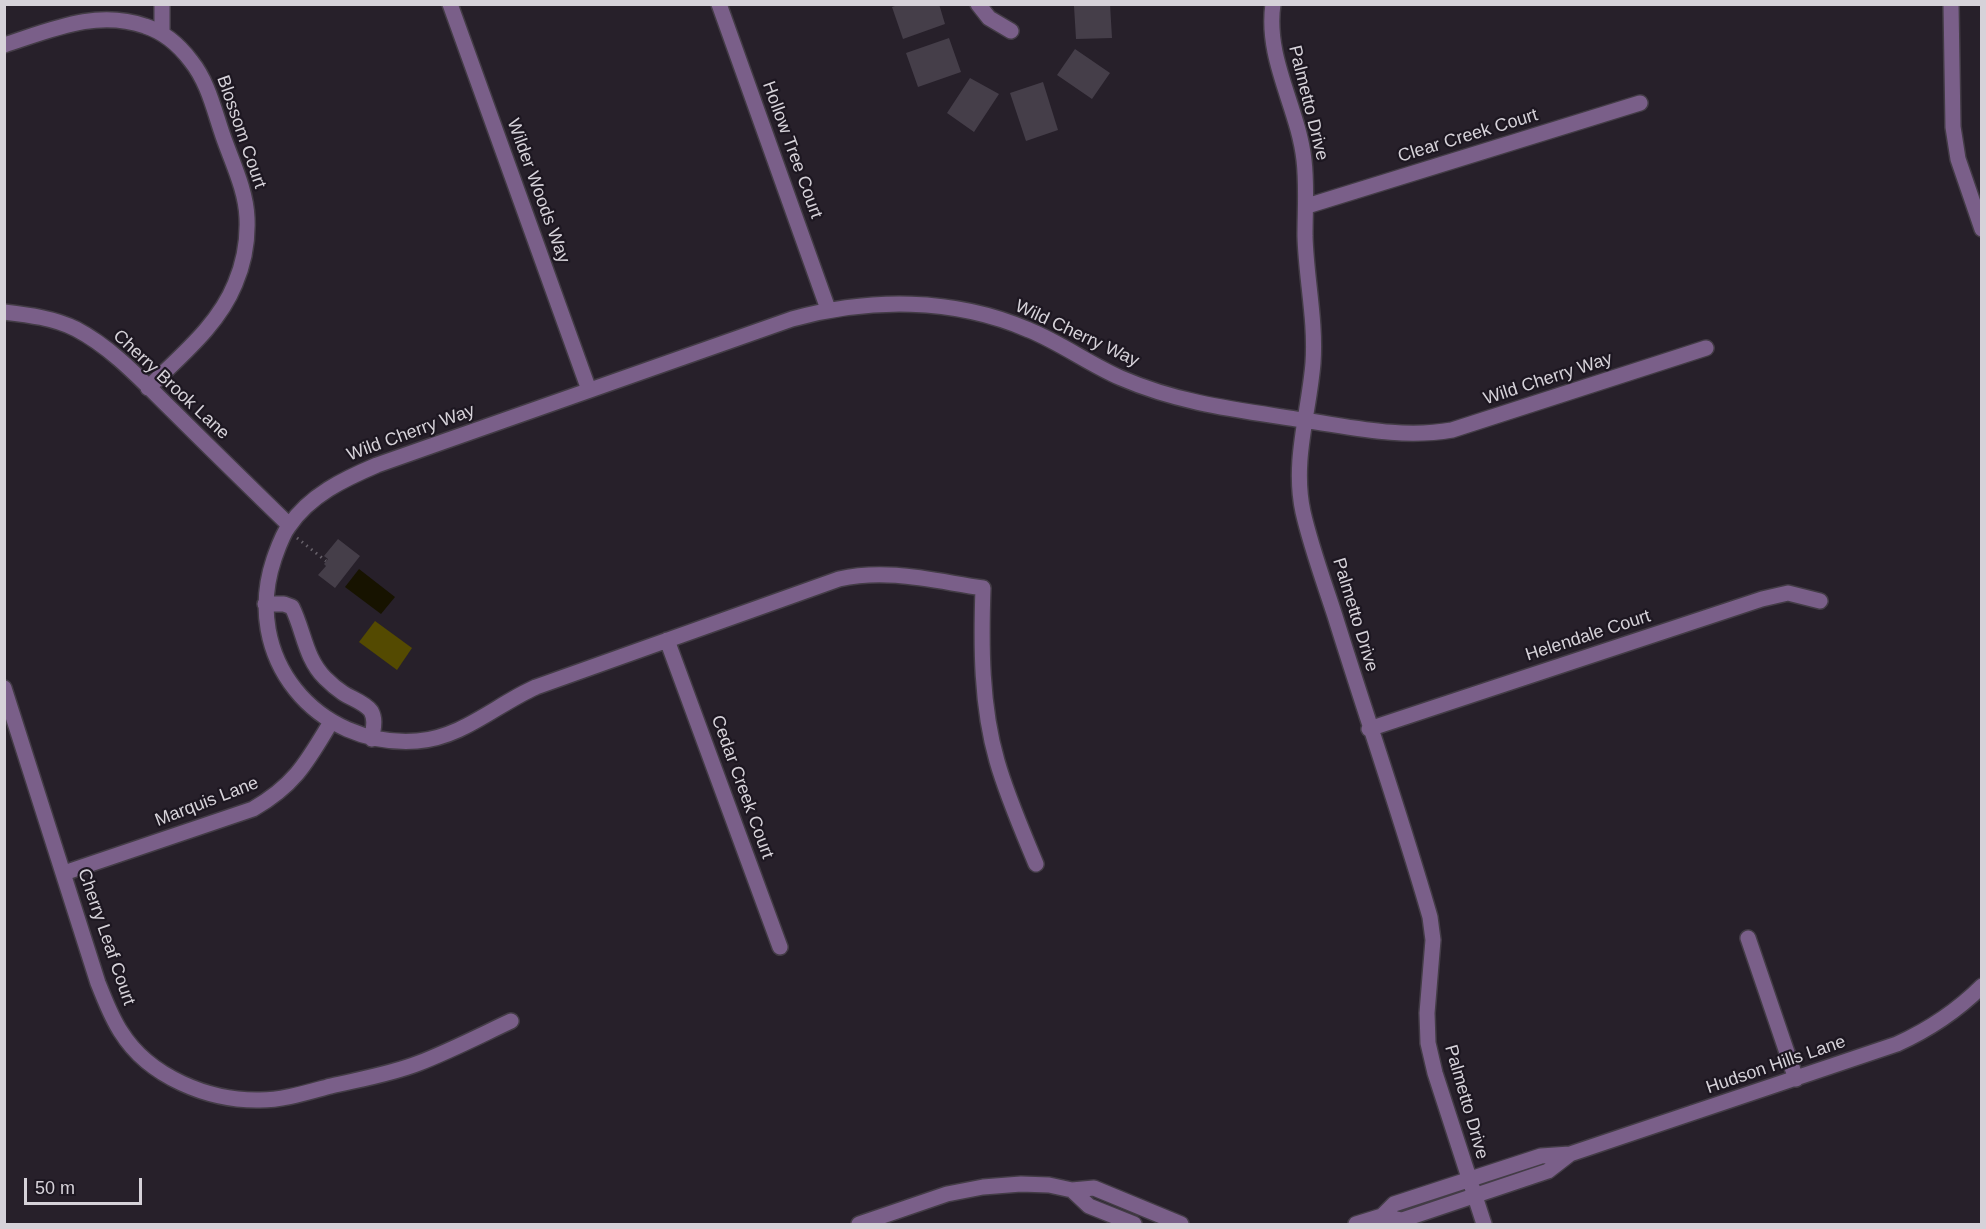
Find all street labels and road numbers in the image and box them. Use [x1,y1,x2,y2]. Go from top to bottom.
street label: Palmetto Drive [1283,43,1333,163]
street label: Blossom Court [212,73,270,191]
street label: Hollow Tree Court [757,78,827,222]
street label: Clear Creek Court [1395,104,1541,168]
street label: Wilder Woods Way [502,116,574,266]
street label: Wild Cherry Way [1012,296,1142,372]
street label: Cherry Brook Lane [108,326,234,444]
street label: Wild Cherry Way [1481,348,1615,410]
street label: Wild Cherry Way [344,400,478,466]
street label: Palmetto Drive [1327,555,1383,675]
street label: Helendale Court [1523,606,1653,666]
street label: Cedar Creek Court [706,712,778,862]
street label: Marquis Lane [152,772,262,832]
street label: Cherry Leaf Court [73,866,139,1008]
street label: Hudson Hills Lane [1703,1031,1849,1099]
street label: Palmetto Drive [1439,1042,1493,1162]

